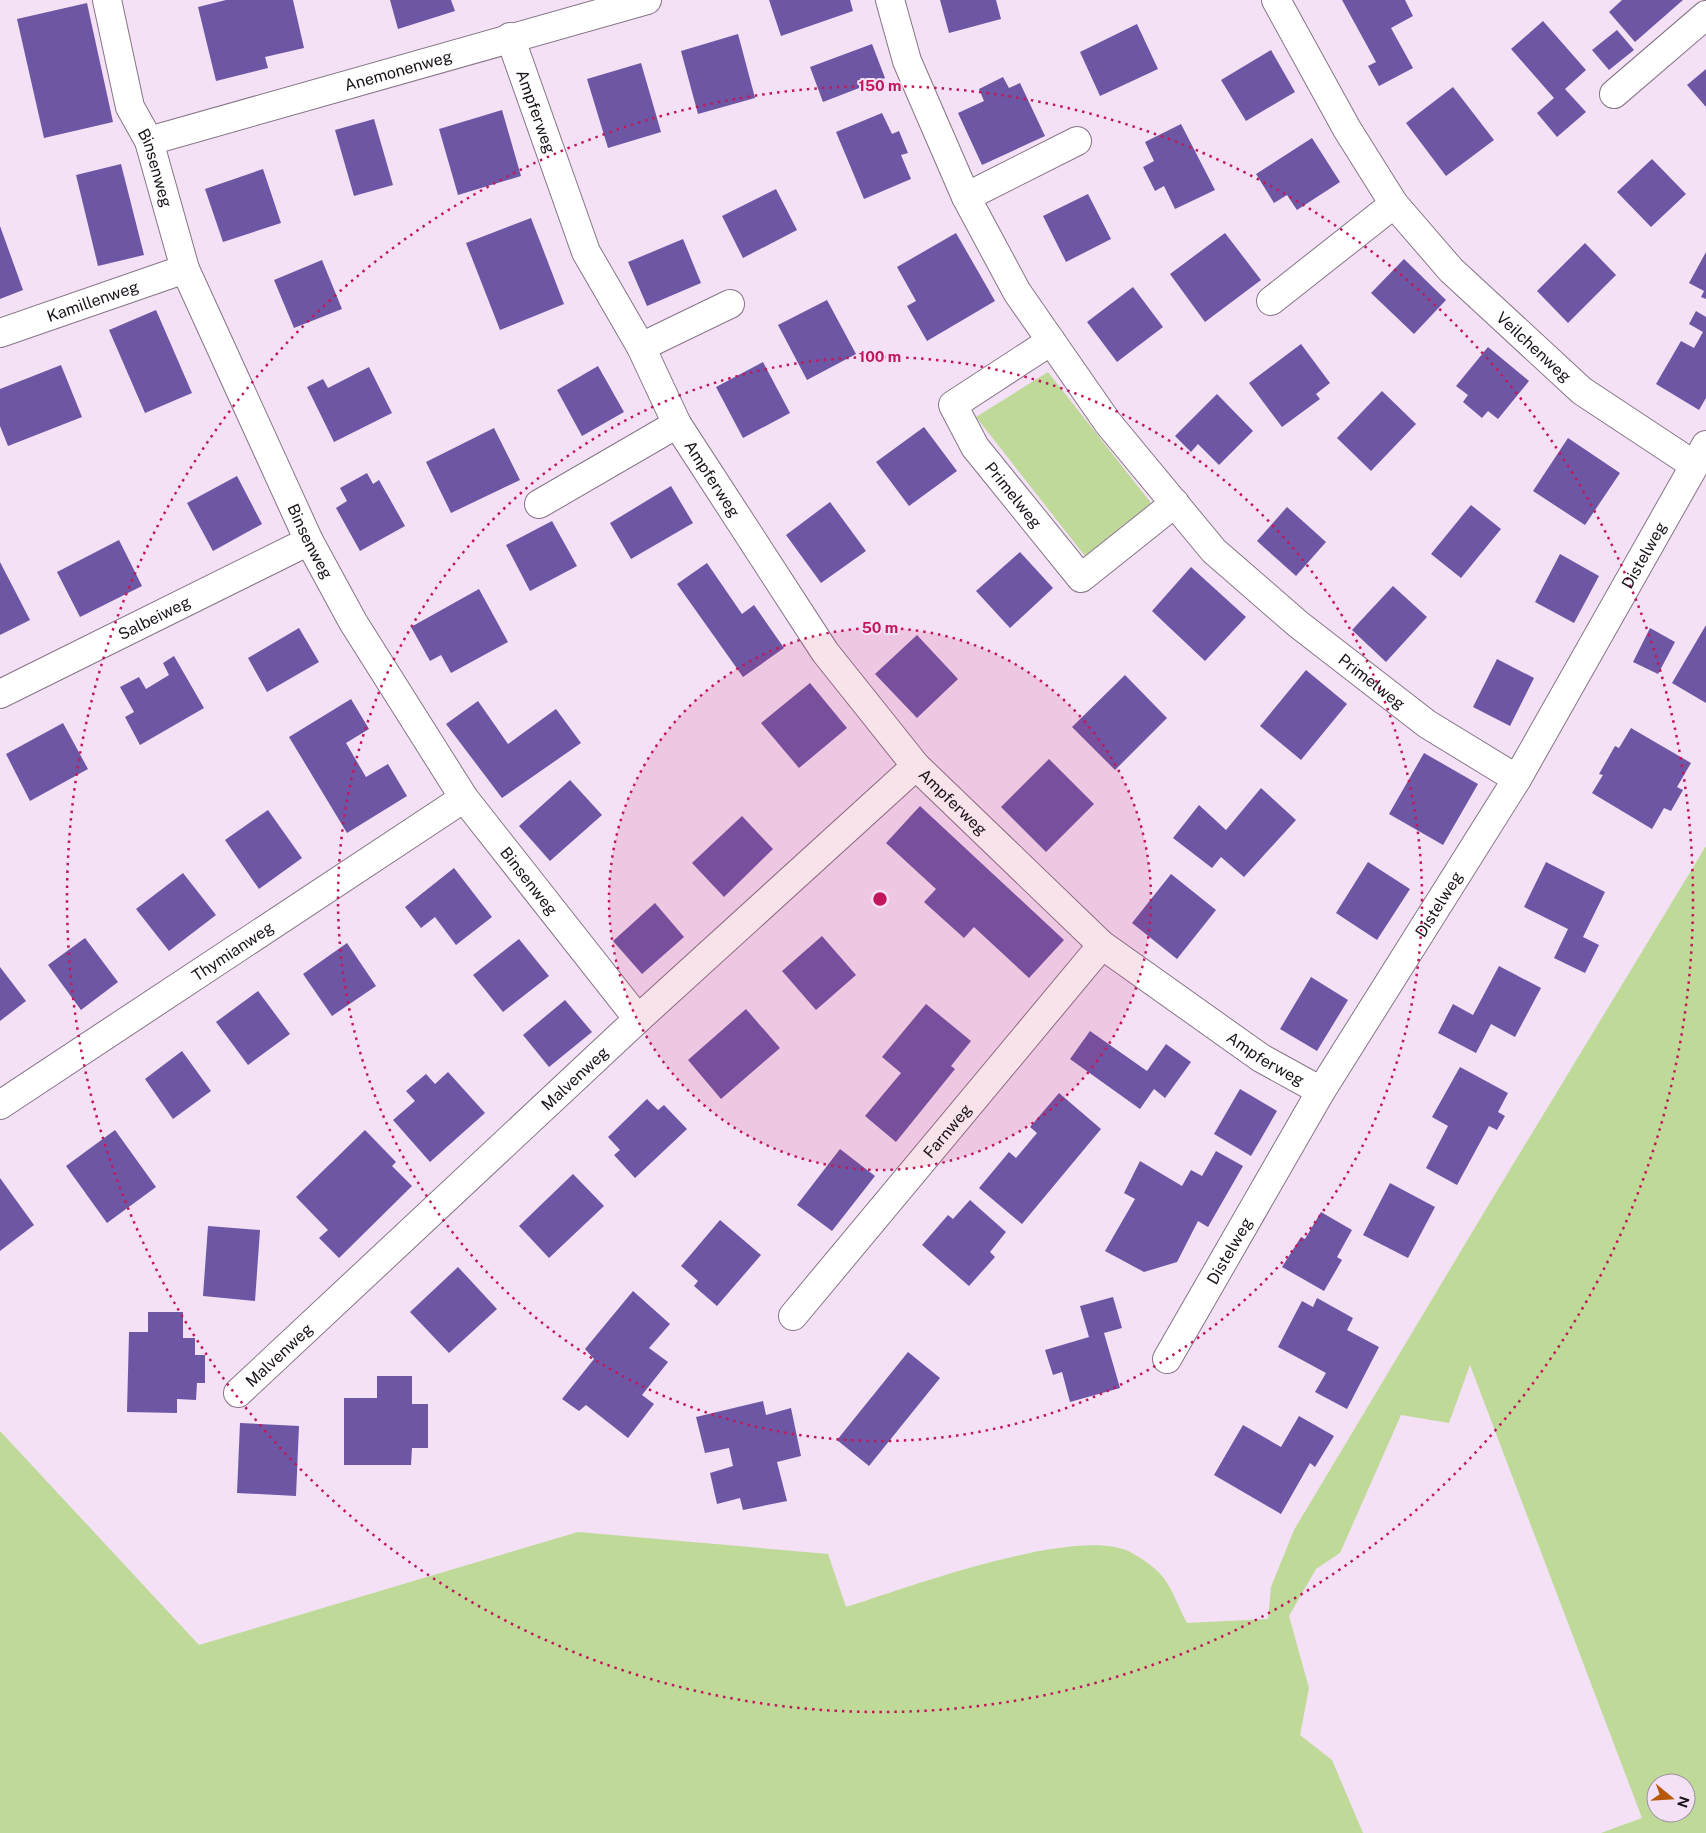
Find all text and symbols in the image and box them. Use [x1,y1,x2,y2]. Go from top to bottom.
street label: Anemonenweg [342,46,454,95]
street label: Ampferweg [513,67,560,156]
text: 150 m [858,77,902,94]
street label: Binsenweg [134,125,177,209]
street label: Kamillenweg [44,276,141,326]
street label: Veilchenweg [1493,308,1575,386]
text: 100 m [859,348,901,365]
street label: Ampferweg [681,437,744,521]
street label: Primelweg [981,458,1046,532]
street label: Binsenweg [284,501,337,582]
street label: Distelweg [1617,518,1670,592]
street label: Salbeiweg [115,592,193,644]
text: 50 m [862,619,898,636]
street label: Primelweg [1335,650,1409,713]
street label: Ampferweg [915,765,991,839]
street label: Binsenweg [497,843,562,919]
street label: Distelweg [1411,868,1466,940]
centre of rings [871,890,889,908]
street label: Thymianweg [188,917,277,985]
street label: Ampferweg [1223,1027,1308,1090]
street label: Malvenweg [537,1042,612,1114]
street label: Farnweg [919,1100,975,1162]
street label: Distelweg [1203,1214,1256,1287]
street label: Malvenweg [241,1319,316,1391]
north arrow [1646,1773,1696,1823]
text: N [1674,1794,1693,1810]

